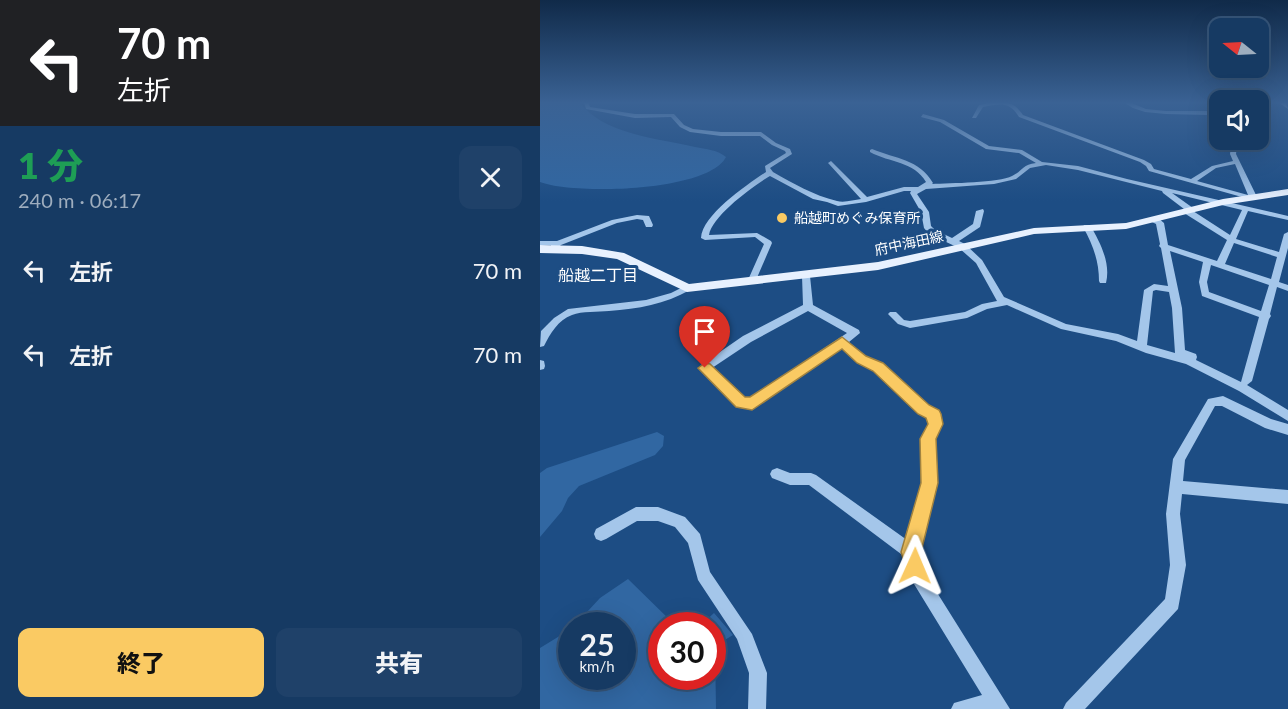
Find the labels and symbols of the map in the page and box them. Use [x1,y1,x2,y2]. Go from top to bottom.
north arrow [1209,18,1269,78]
place label: 船越町めぐみ保育所 [794,209,920,226]
marker: 船越町めぐみ保育所 [775,211,789,225]
street label: 府中海田線 [873,227,945,258]
district label: 船越二丁目 [558,265,638,284]
pin [679,306,730,368]
position arrow [883,534,947,598]
speed limit sign: 30 [648,612,726,690]

